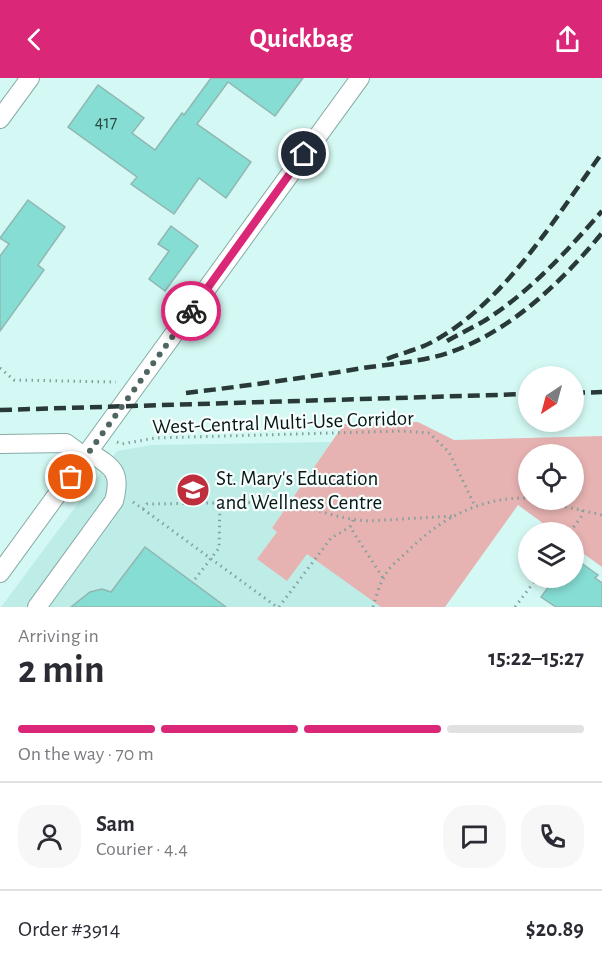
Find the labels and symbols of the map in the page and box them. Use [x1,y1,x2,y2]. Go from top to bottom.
house number: 417 [95,114,117,132]
pin [278,128,329,179]
courier [161,281,221,341]
north arrow [518,366,584,432]
street label: West-Central Multi-Use Corridor [152,407,414,438]
pin [45,451,96,502]
place label: St. Mary's Education and Wellness Centre [216,468,382,513]
school or university icon: St. Mary's Education and Wellness Centre [175,472,211,508]

